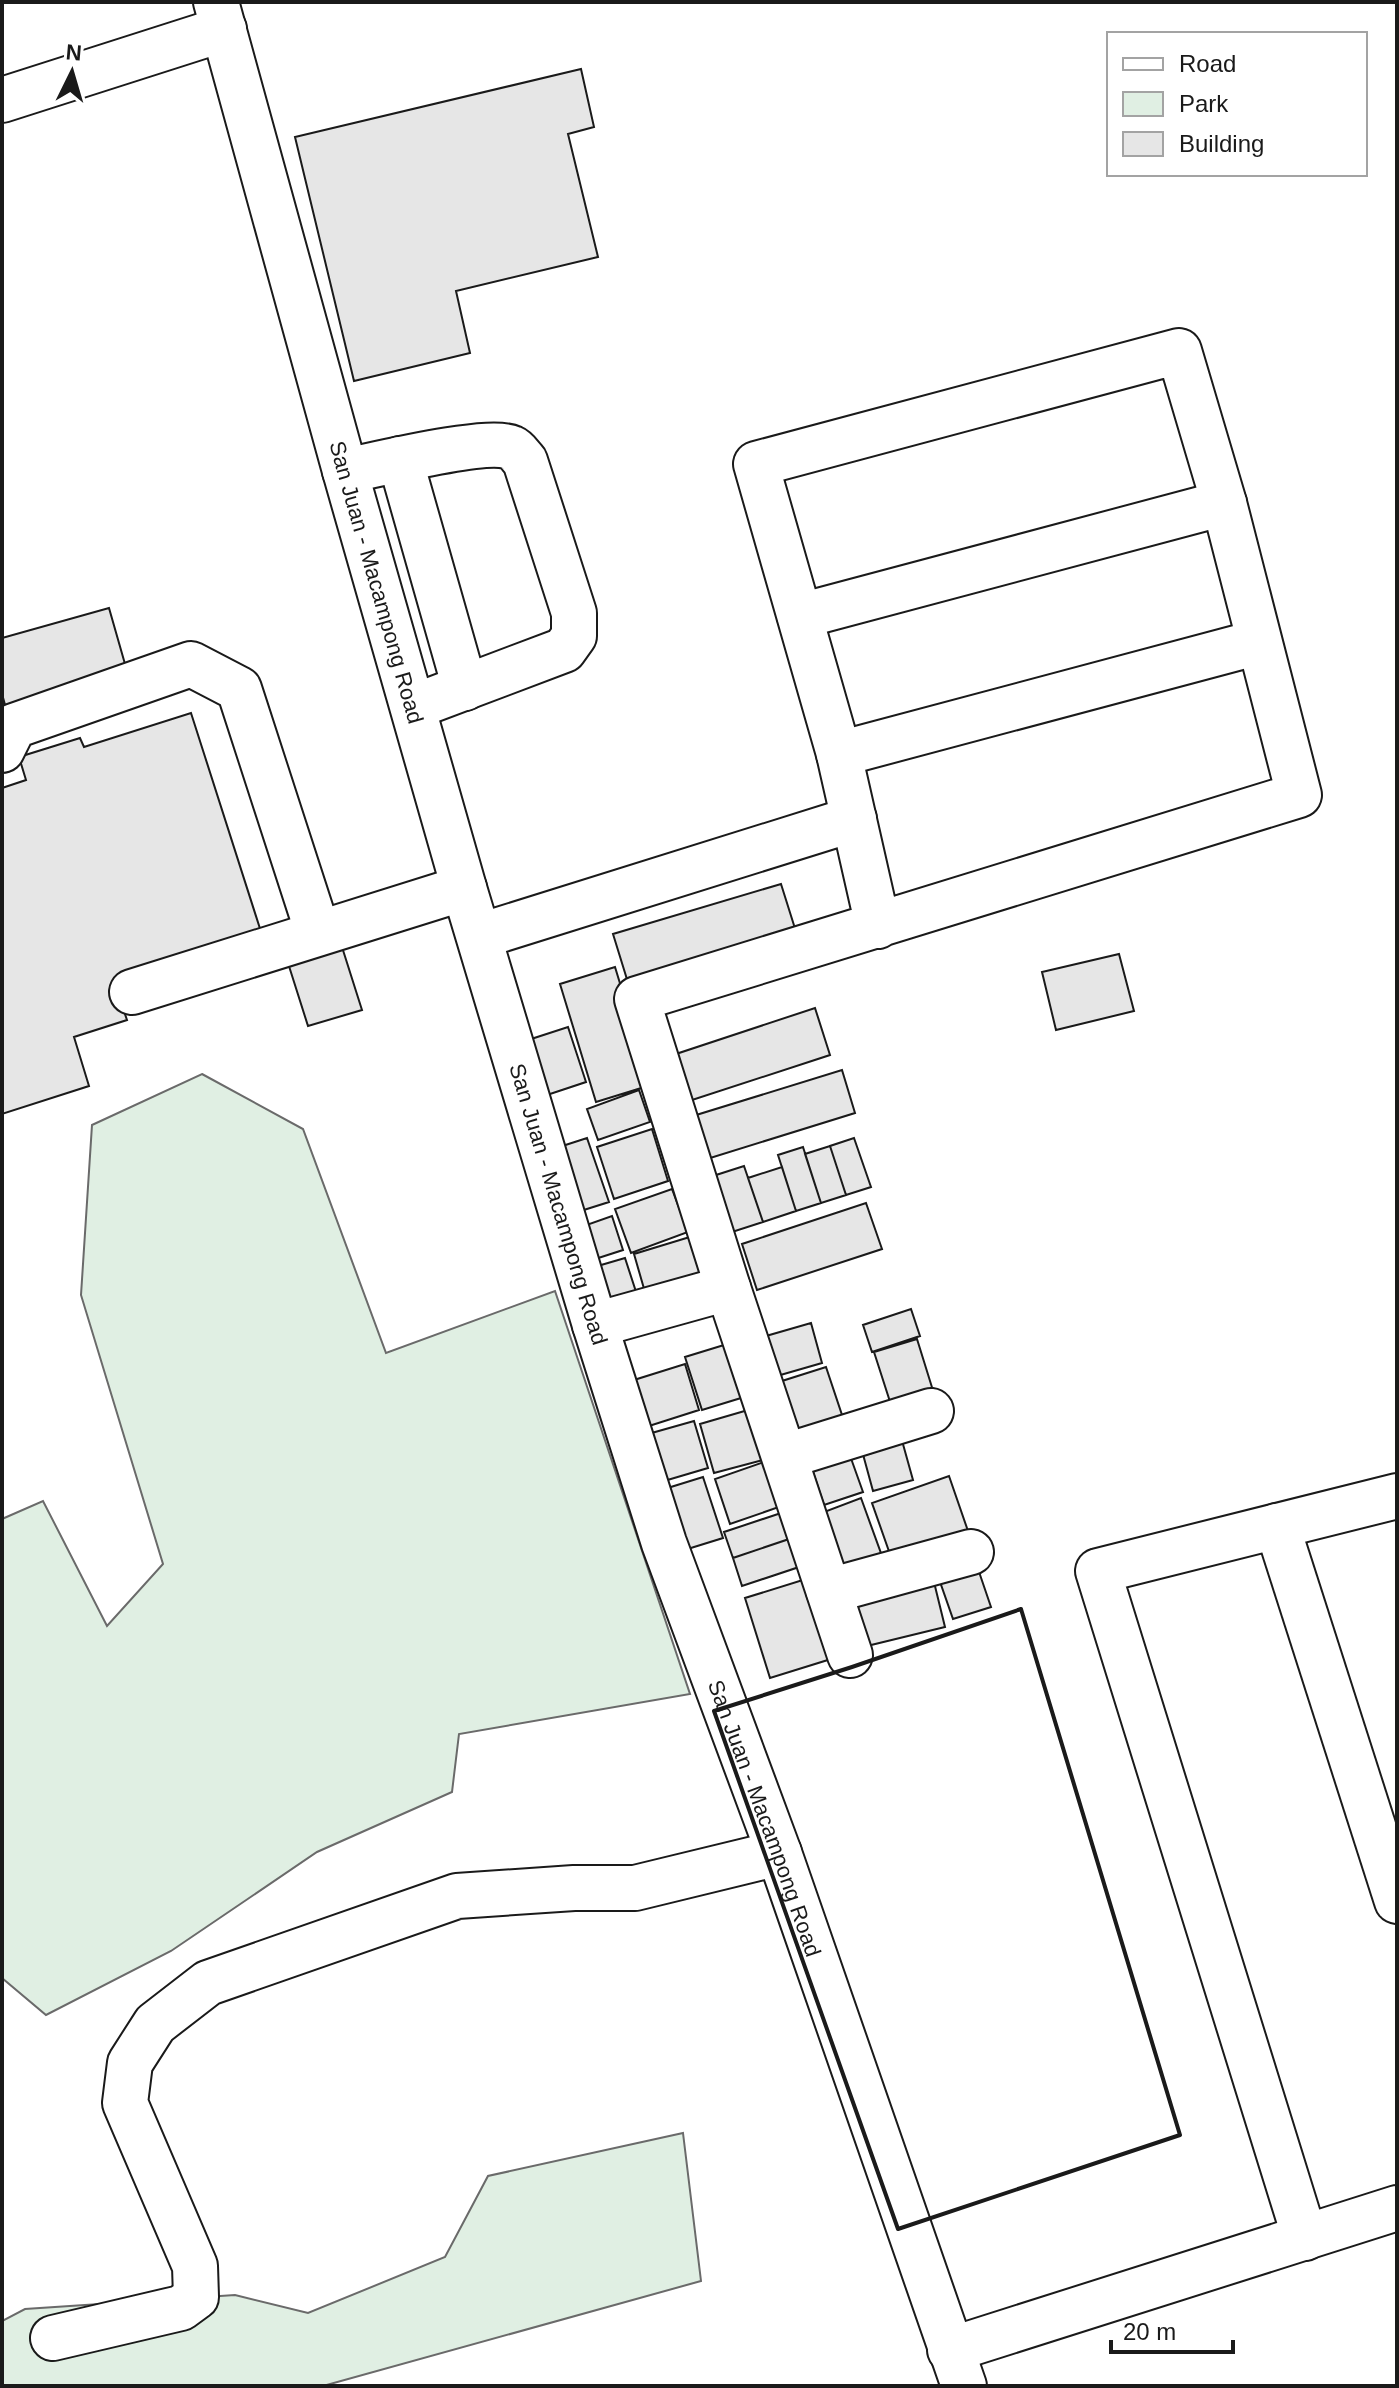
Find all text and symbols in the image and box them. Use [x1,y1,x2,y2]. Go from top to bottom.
north arrow [32,32,112,112]
legend [1107,32,1367,176]
text: N [65,39,83,66]
text: Road [1179,50,1236,77]
text: Park [1179,90,1229,117]
text: Building [1179,130,1264,157]
street label: San Juan - Macampong Road [324,438,428,726]
street label: San Juan - Macampong Road [504,1060,612,1348]
street label: San Juan - Macampong Road [703,1676,826,1960]
scale bar [1111,2304,1233,2354]
text: 20 m [1123,2318,1176,2345]

